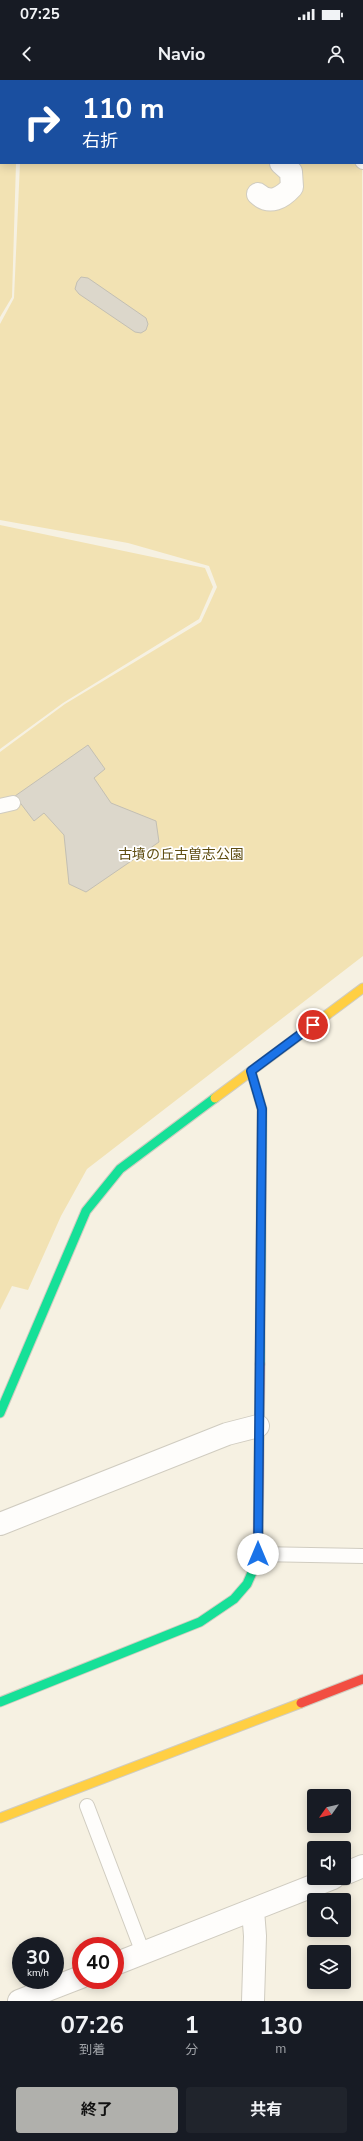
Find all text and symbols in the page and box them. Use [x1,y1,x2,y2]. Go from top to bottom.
text: 07:25 [20,4,60,24]
text: Navio [158,42,205,66]
icon: back [16,43,38,65]
icon: person [325,43,347,65]
text: 110 m [82,90,165,128]
icon: right [16,96,68,148]
text: 右折 [82,129,118,153]
park label: 古墳の丘古曽志公園 [118,845,244,864]
pin [296,1008,330,1042]
icon: arrive [302,1014,324,1036]
position arrow [237,1533,279,1575]
north arrow [307,1789,351,1833]
map controls [307,1789,351,1989]
button: sound [307,1841,351,1885]
button: search [307,1893,351,1937]
speed limit sign: 40 [72,1937,124,1989]
text: 30 [26,1944,50,1971]
button: layers [307,1945,351,1989]
text: km/h [27,1966,49,1980]
text: 07:26 [60,2009,124,2041]
text: 1 [184,2009,199,2041]
text: 130 [259,2010,303,2042]
text: m [275,2040,287,2058]
text: 到着 [79,2041,105,2059]
text: 分 [185,2041,198,2059]
button: 終了 [16,2087,178,2133]
button: 共有 [186,2087,347,2133]

